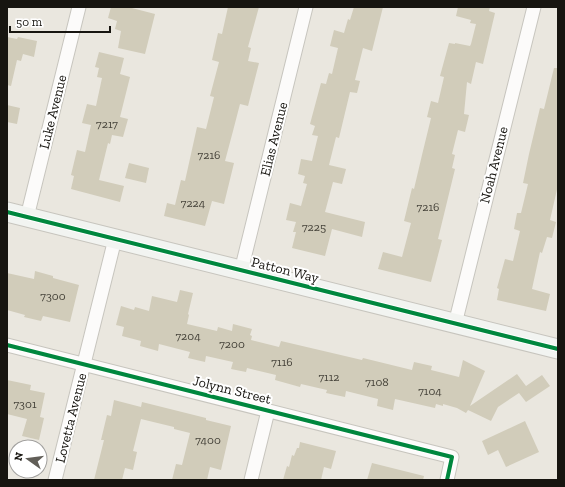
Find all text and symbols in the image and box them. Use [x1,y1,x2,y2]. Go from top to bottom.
scale bar [10,8,110,34]
text: 50 m [16,15,43,29]
street label: Luke Avenue [36,73,71,151]
street label: Elias Avenue [257,100,292,178]
house number: 7217 [96,117,118,131]
street label: Noah Avenue [476,124,512,205]
house number: 7216 [198,148,220,162]
house number: 7224 [181,196,206,210]
house number: 7216 [417,200,439,214]
house number: 7225 [302,220,326,234]
street label: Patton Way [249,253,321,287]
house number: 7300 [40,289,66,303]
house number: 7204 [175,329,201,343]
house number: 7200 [219,337,245,351]
house number: 7116 [271,355,293,369]
house number: 7112 [318,370,340,384]
street label: Lovetta Avenue [52,371,91,465]
street label: Jolynn Street [191,372,274,408]
house number: 7108 [365,375,389,389]
house number: 7104 [418,384,442,398]
house number: 7301 [13,397,37,411]
house number: 7400 [195,433,221,447]
north arrow [8,439,48,479]
text: N [11,450,26,462]

